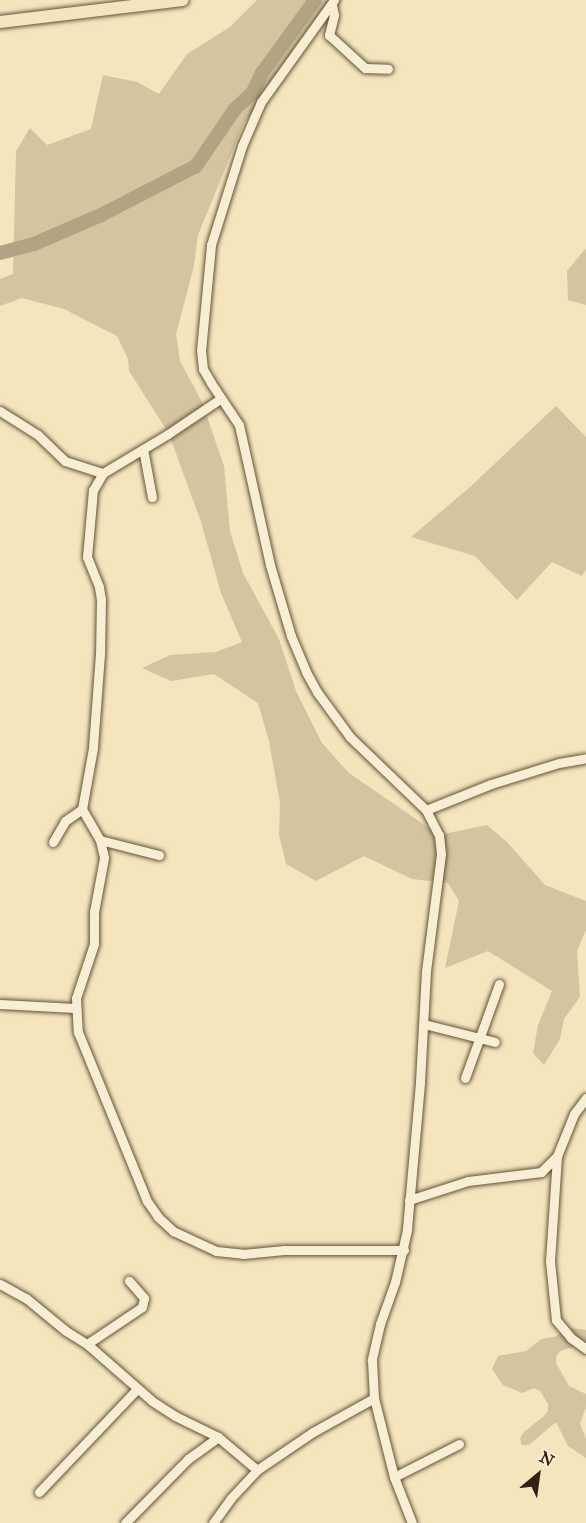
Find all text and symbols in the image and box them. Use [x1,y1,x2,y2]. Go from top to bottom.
north arrow [508,1445,568,1505]
text: N [536,1447,558,1470]

